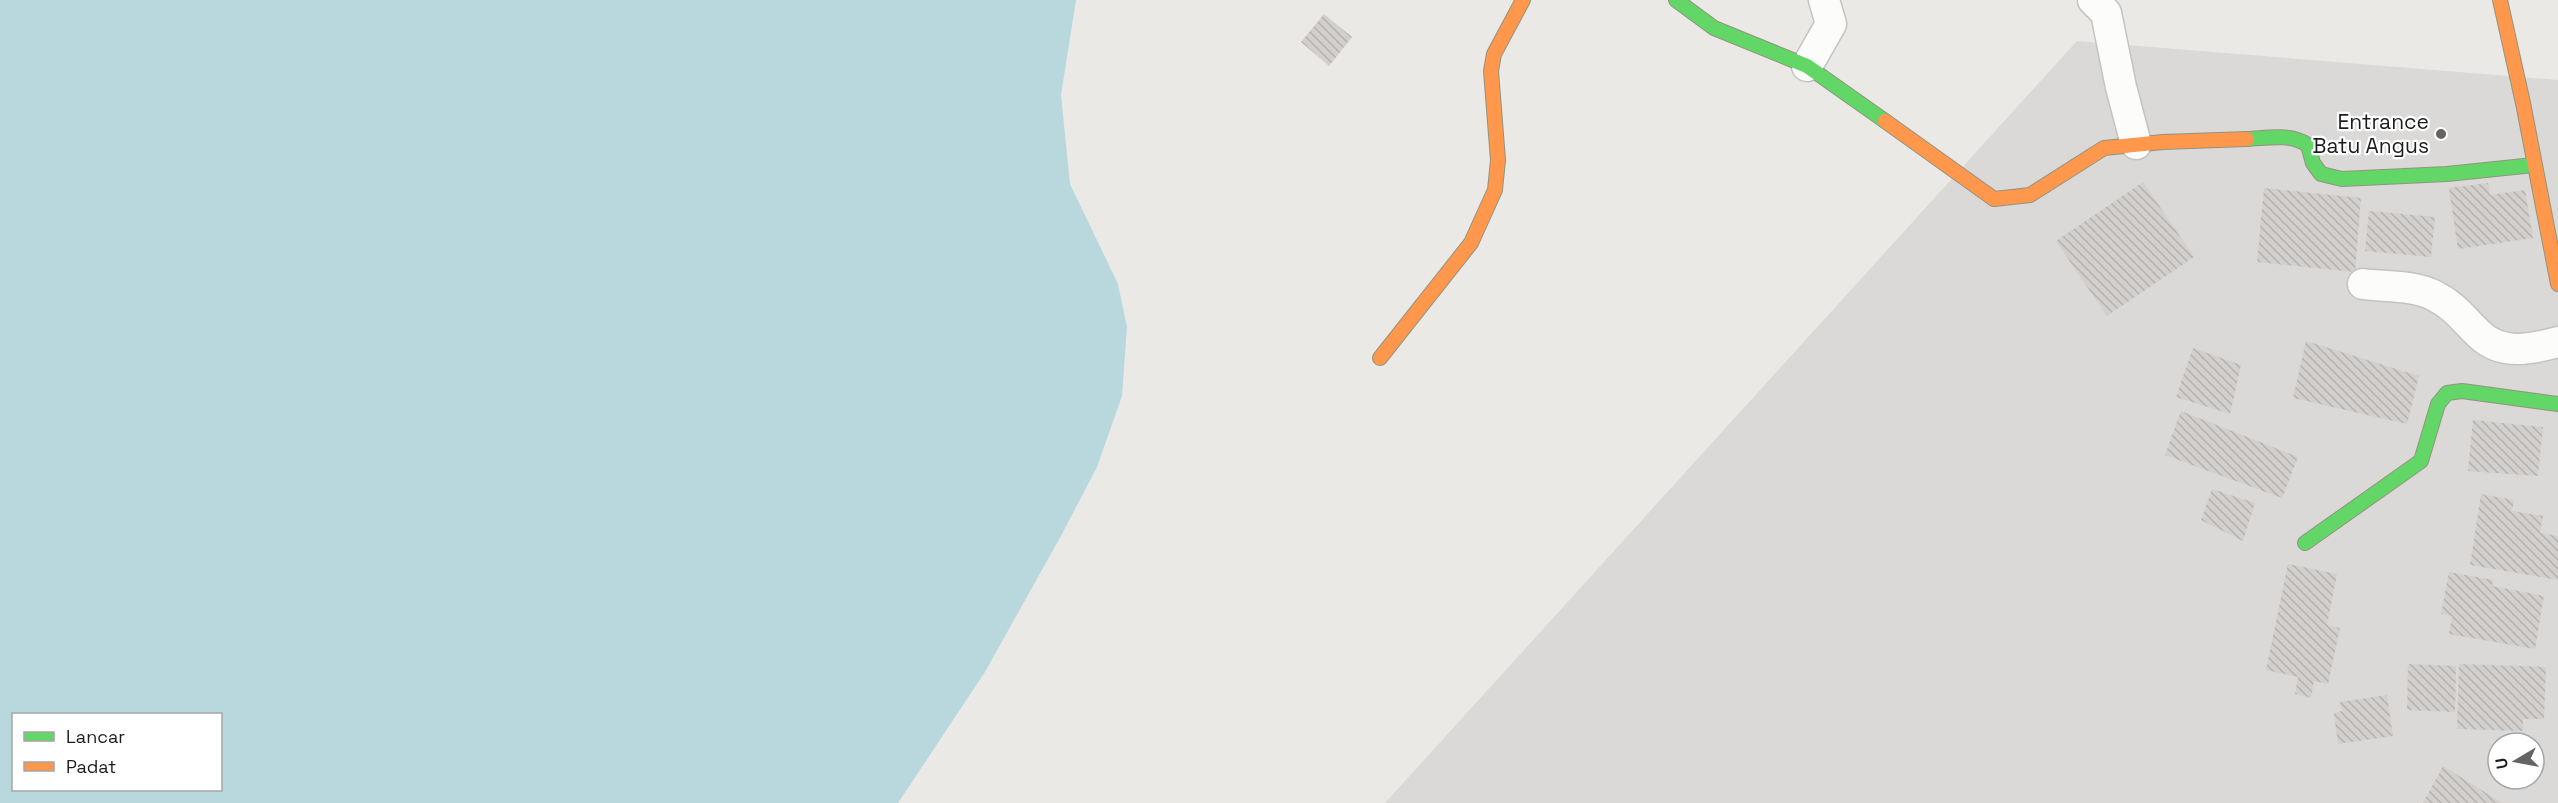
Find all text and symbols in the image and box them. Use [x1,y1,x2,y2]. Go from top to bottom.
place label: Entrance Batu Angus [2313,108,2429,159]
marker: Entrance Batu Angus [2434,127,2448,141]
legend [12,713,222,791]
text: Lancar [66,725,125,748]
north arrow [2486,731,2546,791]
text: Padat [66,755,116,778]
text: U [2490,756,2513,771]

